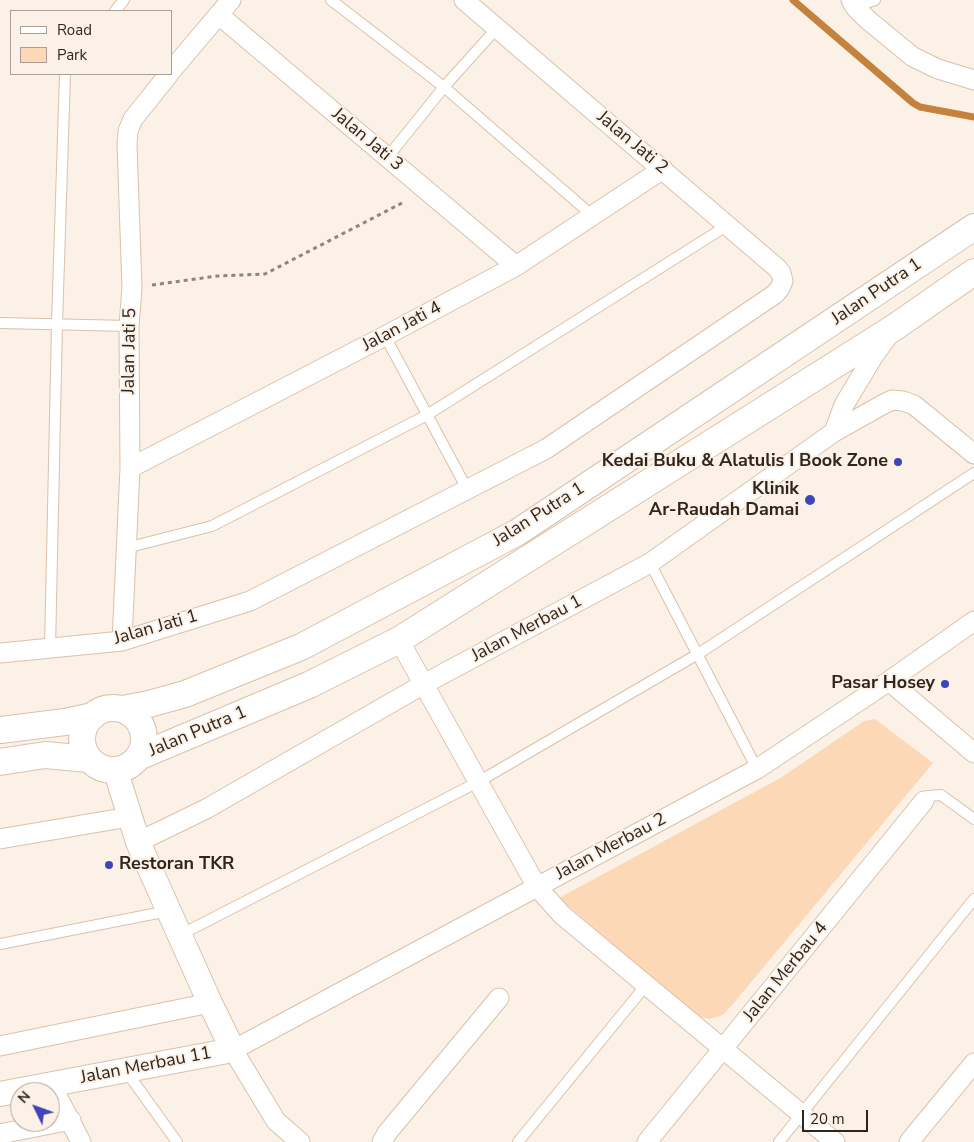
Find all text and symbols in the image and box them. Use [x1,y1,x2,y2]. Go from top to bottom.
legend [10,10,172,75]
text: Road [57,20,92,40]
text: Park [57,45,87,65]
street label: Jalan Jati 3 [327,104,407,176]
street label: Jalan Jati 2 [592,107,672,179]
street label: Jalan Putra 1 [828,254,926,330]
street label: Jalan Jati 4 [359,297,445,357]
street label: Jalan Jati 5 [118,308,142,394]
place label: Kedai Buku & Alatulis I Book Zone [602,451,888,473]
marker: Kedai Buku & Alatulis I Book Zone [892,456,904,468]
street label: Jalan Putra 1 [489,478,589,552]
place label: Klinik Ar-Raudah Damai [649,479,799,522]
marker: Klinik Ar-Raudah Damai [803,493,817,507]
street label: Jalan Merbau 1 [468,591,586,667]
street label: Jalan Jati 1 [112,606,200,650]
place label: Pasar Hosey [831,673,935,695]
marker: Pasar Hosey [939,678,951,690]
street label: Jalan Putra 1 [146,702,250,762]
street label: Jalan Merbau 2 [552,809,670,885]
place label: Restoran TKR [119,854,234,876]
marker: Restoran TKR [103,859,115,871]
street label: Jalan Merbau 4 [739,918,833,1026]
street label: Jalan Merbau 11 [79,1043,213,1089]
north arrow [10,1082,60,1132]
text: N [14,1087,35,1108]
scale bar [804,1100,870,1132]
text: 20 m [810,1109,845,1129]

